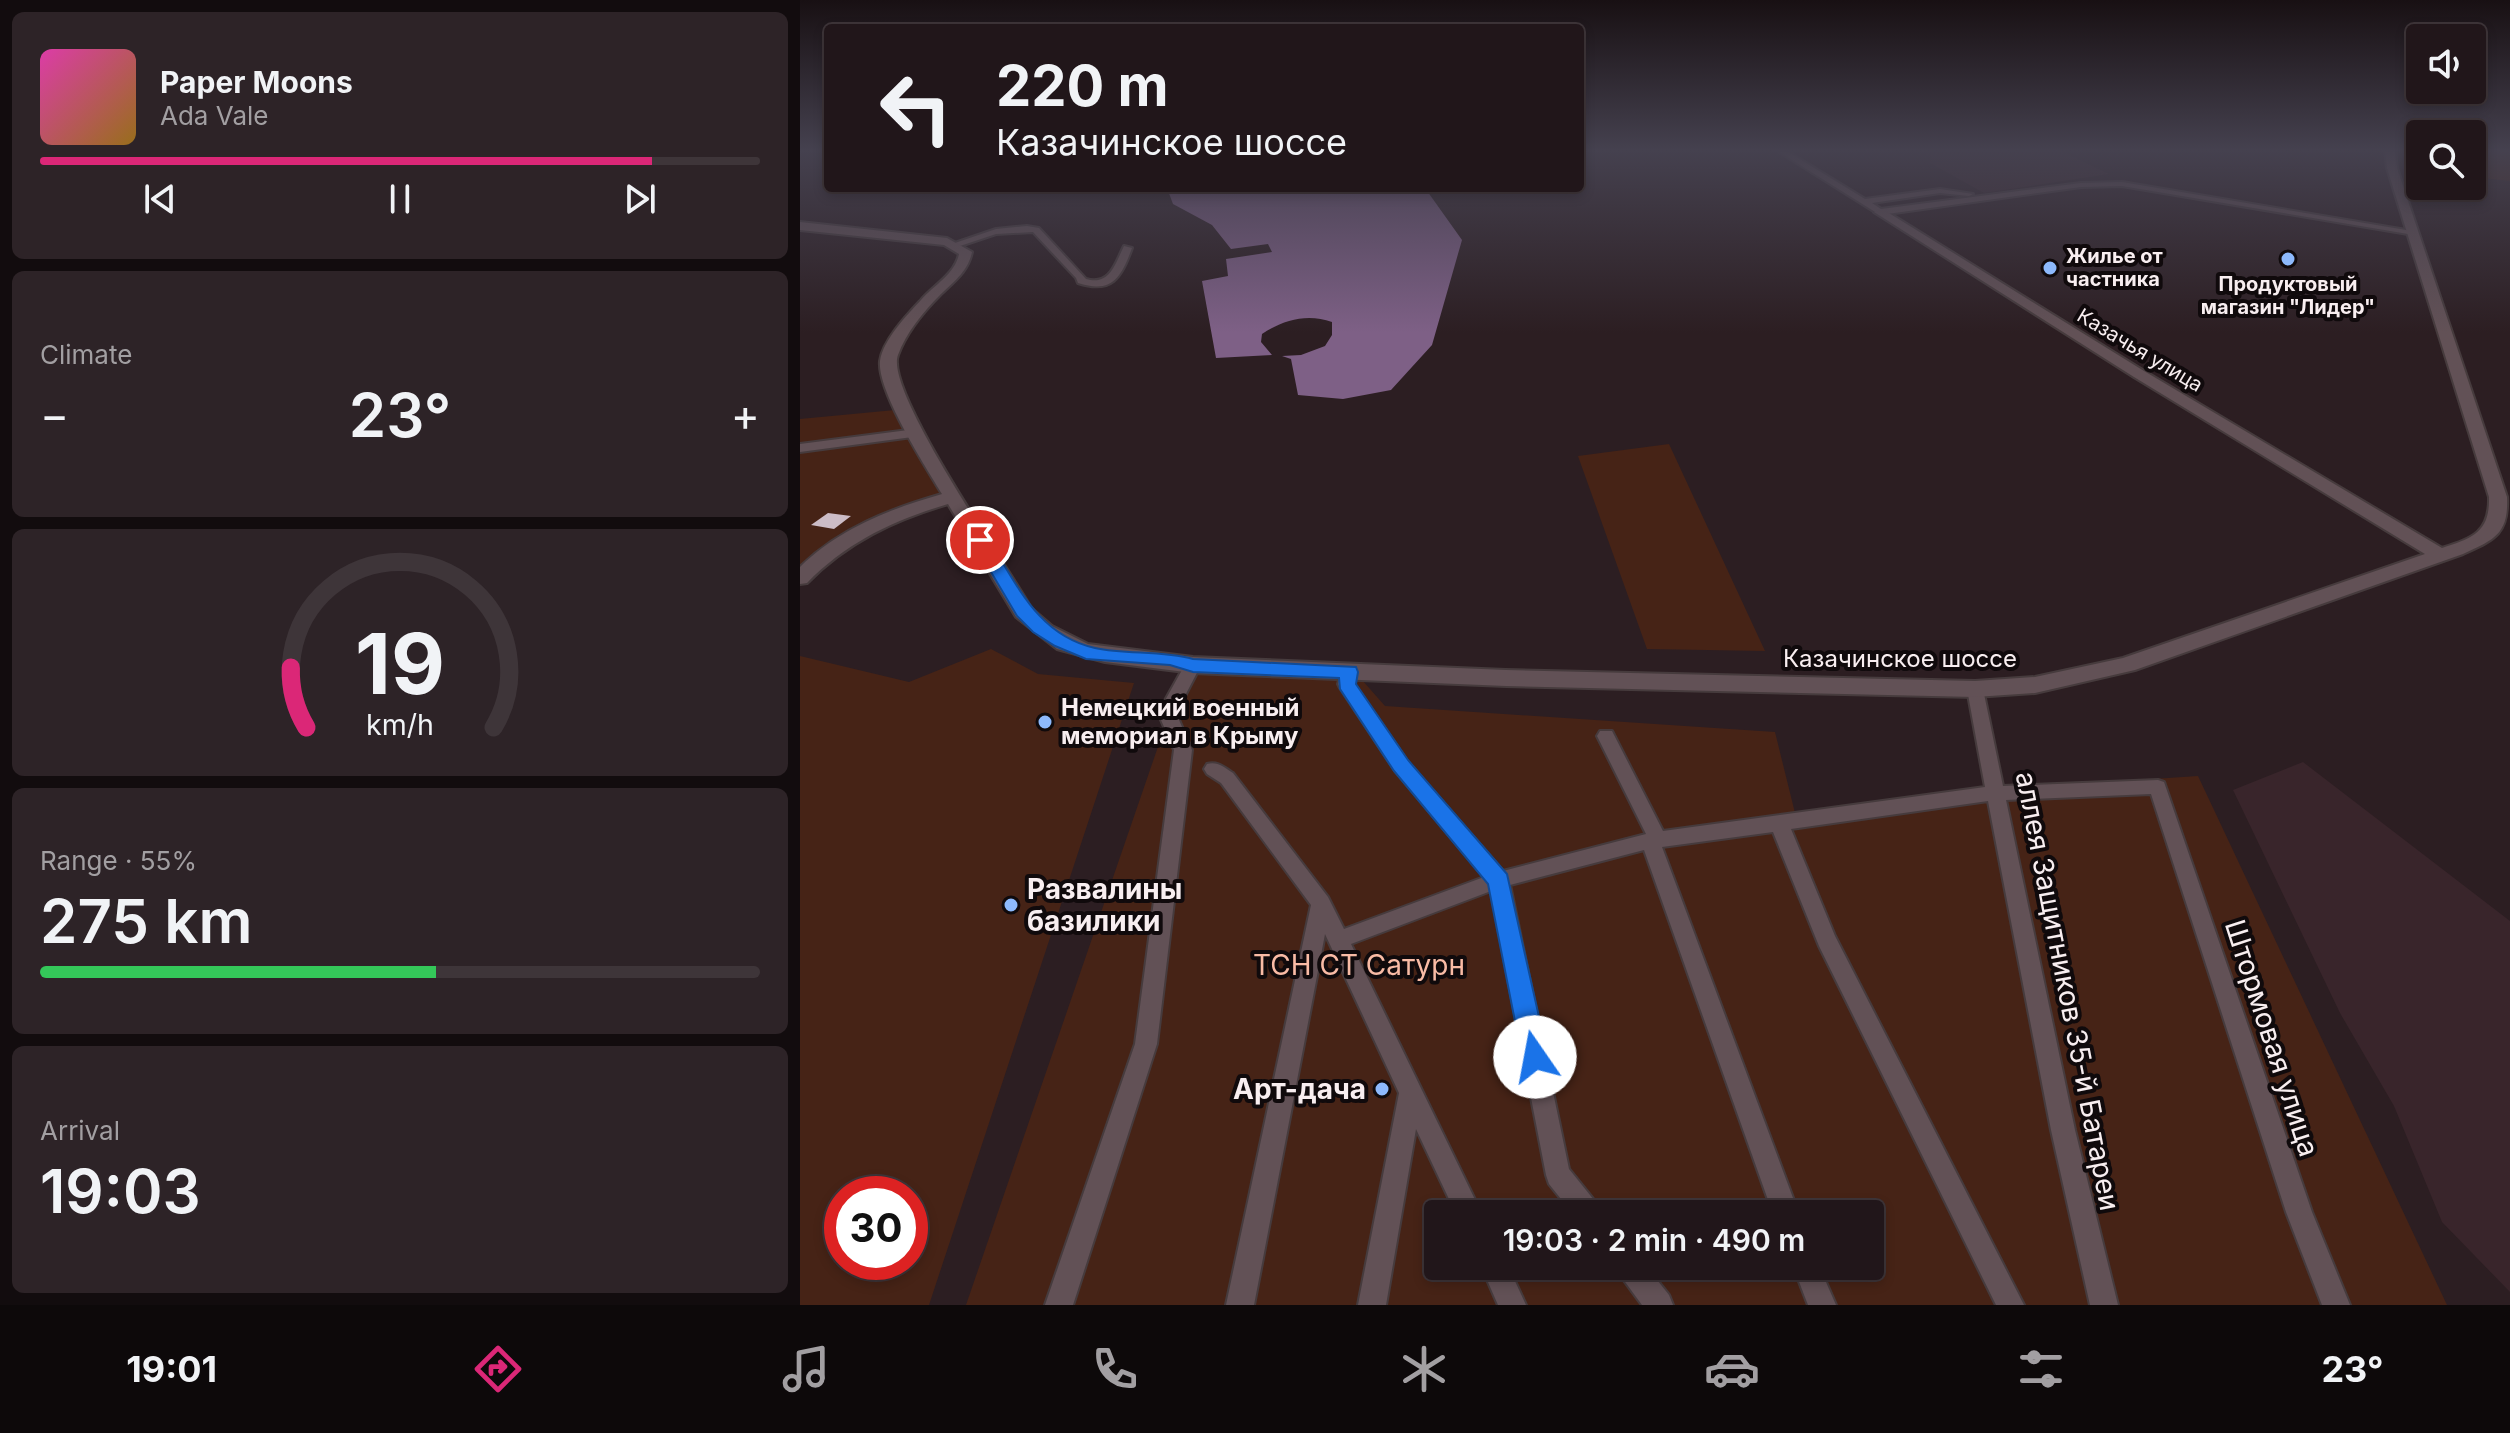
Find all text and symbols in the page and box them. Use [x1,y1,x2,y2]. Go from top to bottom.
map controls [2406,24,2486,200]
button: sound [2406,24,2486,104]
text: 220 m [996,52,1169,120]
icon: left [864,56,968,160]
text: Paper Moons [160,64,353,100]
text: Ada Vale [160,100,268,131]
text: Казачинское шоссе [996,120,1347,164]
button: search [2406,120,2486,200]
icon: previous [138,177,182,221]
icon: pause [378,177,422,221]
icon: next [618,177,662,221]
place label: Жилье от частника [2066,244,2163,291]
marker: Продуктовый магазин "Лидер" [2279,250,2297,268]
marker: Жилье от частника [2041,259,2059,277]
place label: Продуктовый магазин "Лидер" [2201,272,2375,319]
street label: Казачья улица [2073,303,2207,397]
text: Climate [40,339,132,370]
text: 23° [349,379,451,451]
text: − [40,388,69,442]
text: + [731,388,760,442]
pin [946,506,1014,574]
icon: arrive [958,518,1002,562]
text: 19 [355,613,445,714]
street label: Казачинское шоссе [1783,644,2017,673]
place label: Немецкий военный мемориал в Крыму [1061,693,1299,750]
text: km/h [366,708,434,743]
marker: Немецкий военный мемориал в Крыму [1036,713,1054,731]
street label: аллея Защитников 35-й Батареи [2009,769,2127,1213]
text: Range · 55% [40,845,197,876]
place label: Развалины базилики [1027,872,1182,938]
text: 275 km [40,885,252,957]
marker: Развалины базилики [1002,896,1020,914]
street label: Штормовая улица [2218,915,2326,1161]
park label: ТСН СТ Сатурн [1253,948,1465,982]
position arrow [1493,1015,1577,1099]
place label: Арт-дача [1233,1072,1366,1106]
marker: Арт-дача [1373,1080,1391,1098]
text: Arrival [40,1115,120,1146]
text: 19:03 [40,1155,201,1227]
speed limit sign: 30 [824,1176,928,1280]
text: 19:03 · 2 min · 490 m [1503,1222,1805,1258]
icon: directions [470,1341,526,1397]
icon: music [778,1341,834,1397]
icon: phone [1087,1341,1143,1397]
icon: climate [1396,1341,1452,1397]
icon: car [1704,1341,1760,1397]
icon: filters [2013,1341,2069,1397]
text: 19:01 [126,1347,217,1391]
text: 23° [2321,1347,2384,1391]

